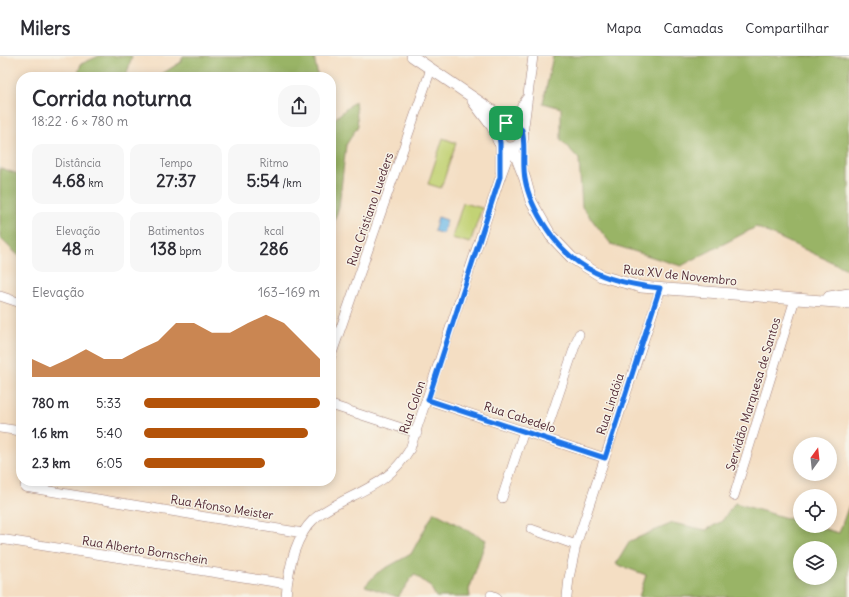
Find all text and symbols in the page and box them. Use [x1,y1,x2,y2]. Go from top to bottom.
text: Milers [20,16,70,40]
text: Mapa [606,19,641,37]
text: Camadas [663,19,723,37]
text: Compartilhar [745,19,829,37]
text: Corrida noturna [32,84,192,112]
button: share [278,85,320,127]
pin [489,106,523,140]
icon: arrive [495,112,517,134]
text: 18:22 · 6 × 780 m [32,113,128,130]
street label: Rua Cristiano Lueders [344,150,396,268]
text: Distância [55,156,101,170]
text: Tempo [159,156,193,170]
text: Ritmo [260,156,289,170]
text: 4.68 [53,170,86,192]
text: 27:37 [156,170,196,192]
text: 5:54 [246,170,280,192]
text: km [86,176,103,190]
text: /km [280,176,302,190]
text: Elevação [56,224,100,238]
text: Batimentos [148,224,204,238]
text: kcal [264,224,284,238]
text: 48 [62,238,82,260]
text: 138 [151,238,177,260]
text: 286 [260,238,288,260]
text: m [82,244,94,258]
text: bpm [177,244,201,258]
street label: Rua XV de Novembro [622,262,738,288]
text: Elevação [32,284,84,301]
text: 163–169 m [258,284,320,301]
street label: Servidão Marquesa de Santos [723,316,783,472]
street label: Rua Lindóia [593,371,627,437]
street label: Rua Colon [396,378,428,436]
text: 780 m [32,395,69,412]
text: 5:33 [96,395,121,412]
street label: Rua Cabedelo [482,398,558,436]
text: 1.6 km [32,425,68,442]
text: 5:40 [96,425,122,442]
north arrow [793,437,837,481]
map controls [793,437,837,585]
text: 2.3 km [32,455,70,472]
text: 6:05 [96,455,122,472]
button: locate [793,489,837,533]
street label: Rua Afonso Meister [169,491,275,523]
street label: Rua Alberto Bornschein [81,533,209,567]
button: layers [793,541,837,585]

